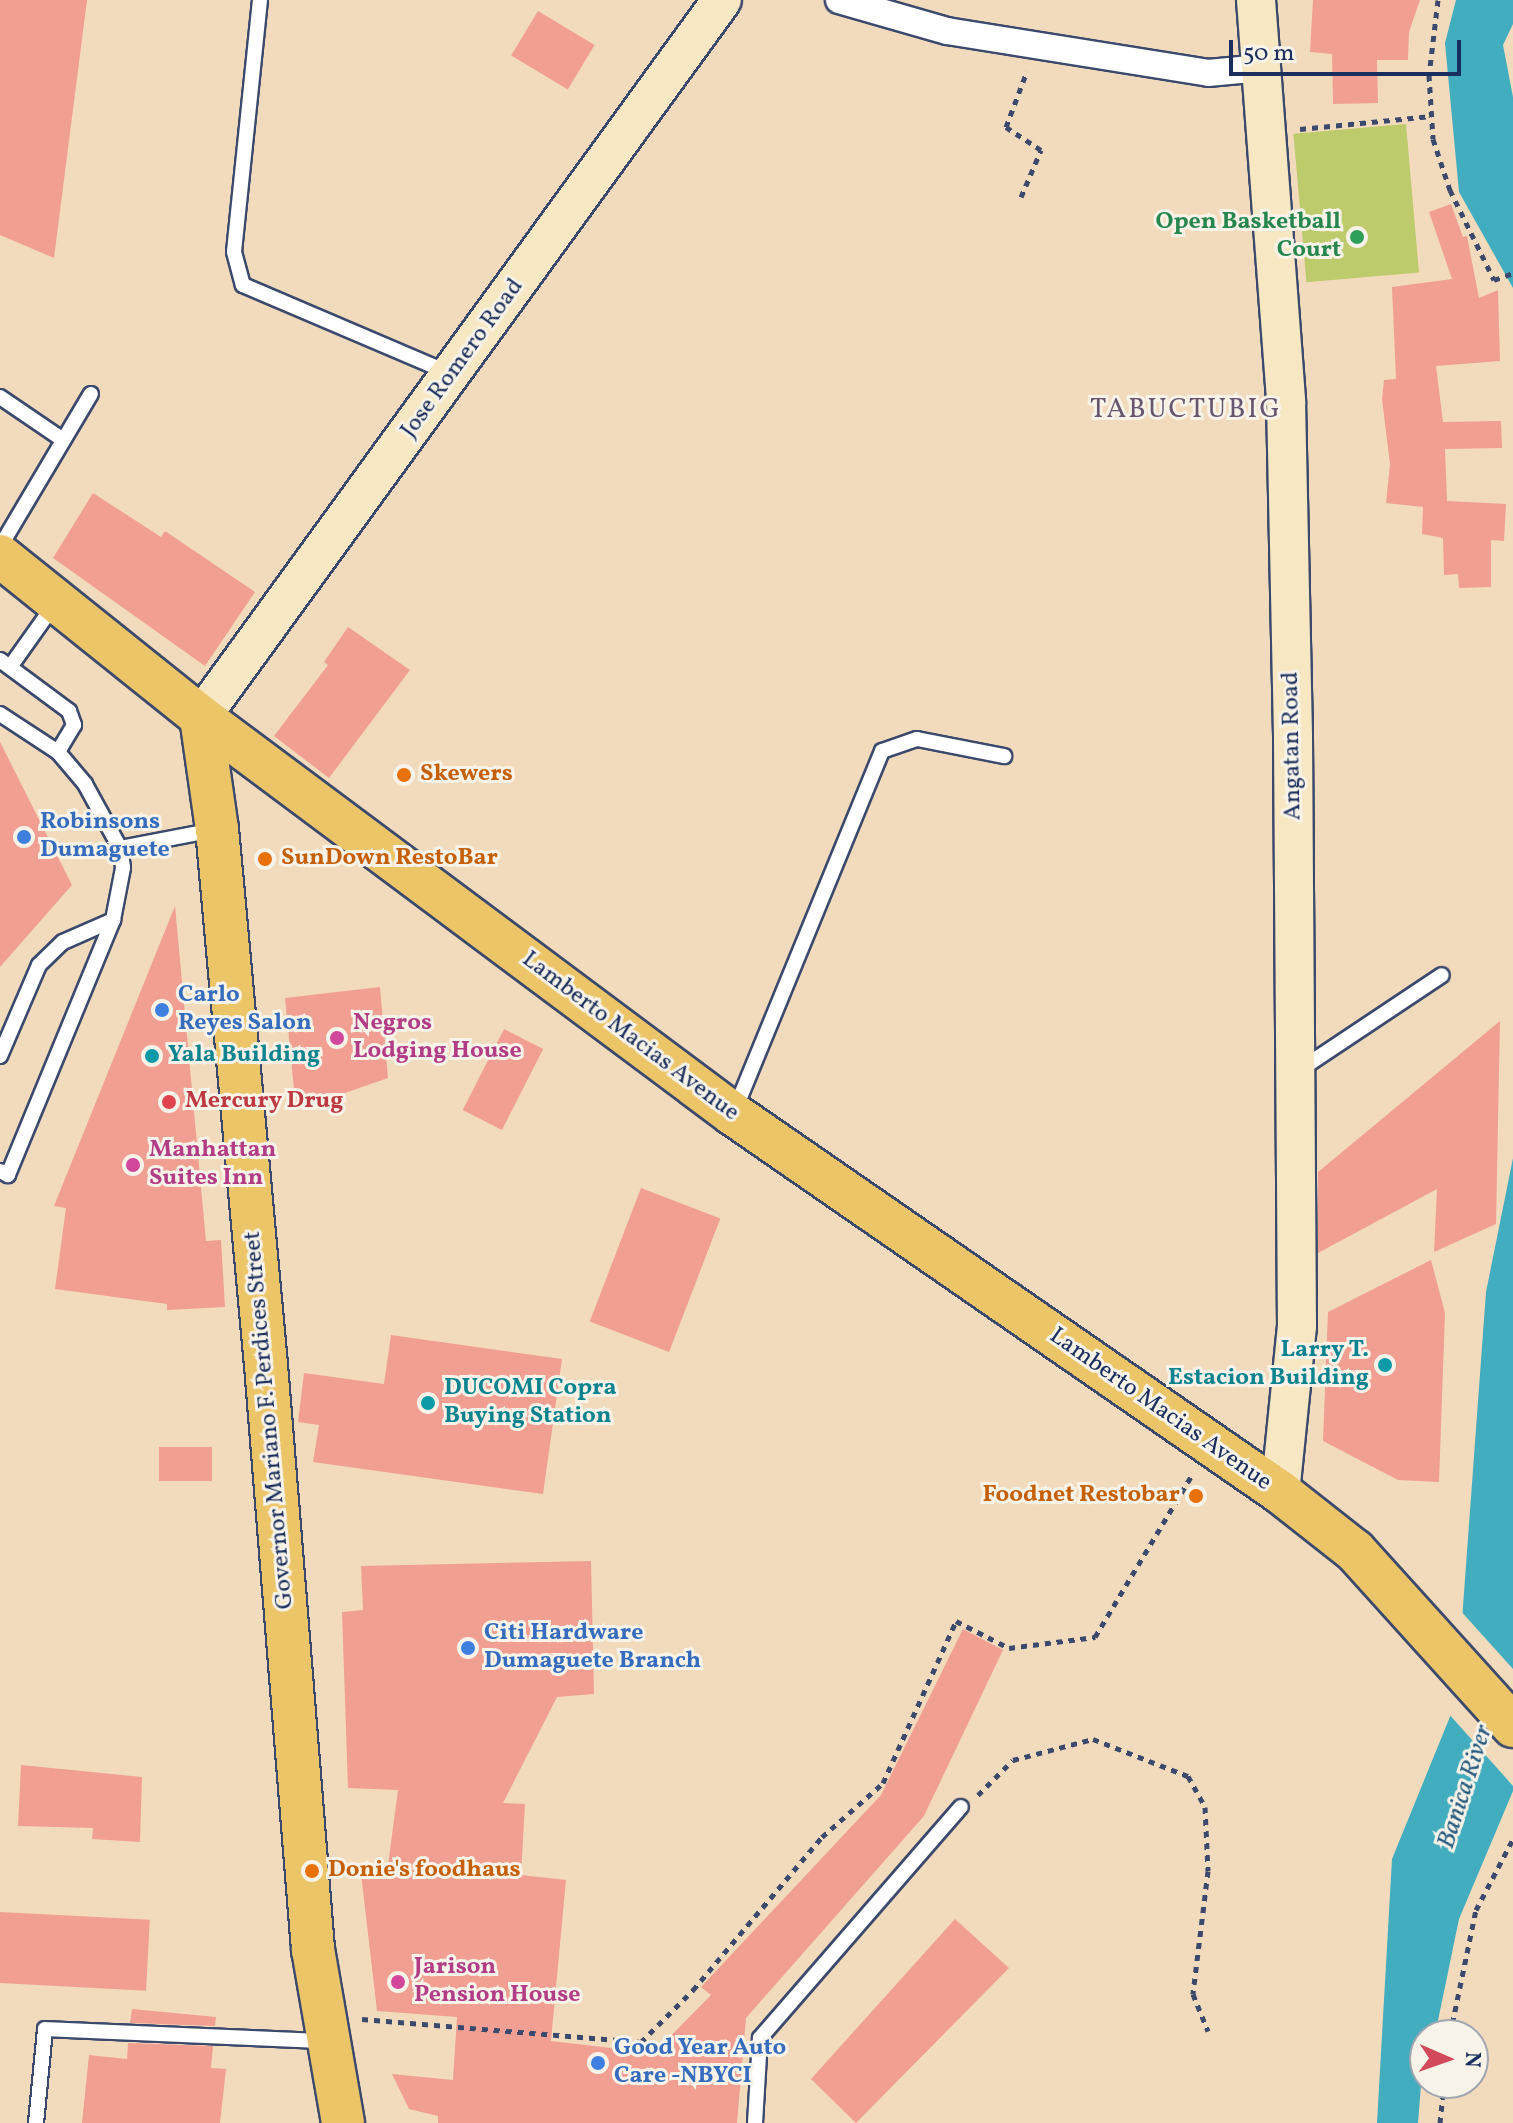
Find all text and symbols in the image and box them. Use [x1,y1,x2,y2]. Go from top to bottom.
scale bar [1233,24,1465,74]
text: 50 m [1243,37,1295,71]
place label: Open Basketball Court [1155,209,1341,265]
marker: Open Basketball Court [1348,228,1366,246]
street label: Jose Romero Road [395,274,531,444]
district label: TABUCTUBIG [1090,393,1282,427]
street label: Angatan Road [1277,671,1309,821]
place label: Skewers [420,761,513,789]
marker: Skewers [395,766,413,784]
place label: Robinsons Dumaguete [40,809,170,865]
marker: Robinsons Dumaguete [15,828,33,846]
place label: SunDown RestoBar [281,845,498,873]
marker: SunDown RestoBar [256,850,274,868]
street label: Lamberto Macias Avenue [516,946,744,1128]
place label: Carlo Reyes Salon [178,982,312,1038]
marker: Carlo Reyes Salon [153,1001,171,1019]
place label: Negros Lodging House [353,1010,522,1066]
marker: Negros Lodging House [328,1029,346,1047]
place label: Yala Building [168,1042,320,1070]
marker: Yala Building [143,1047,161,1065]
place label: Mercury Drug [185,1088,344,1116]
marker: Mercury Drug [160,1093,178,1111]
place label: Manhattan Suites Inn [149,1137,276,1193]
marker: Manhattan Suites Inn [124,1156,142,1174]
street label: Governor Mariano F. Perdices Street [239,1230,301,1610]
street label: Lamberto Macias Avenue [1043,1322,1277,1498]
place label: Larry T. Estacion Building [1168,1337,1369,1393]
marker: Larry T. Estacion Building [1376,1356,1394,1374]
place label: DUCOMI Copra Buying Station [444,1375,617,1431]
marker: DUCOMI Copra Buying Station [419,1394,437,1412]
place label: Foodnet Restobar [983,1482,1180,1510]
marker: Foodnet Restobar [1187,1487,1205,1505]
place label: Citi Hardware Dumaguete Branch [484,1620,701,1676]
marker: Citi Hardware Dumaguete Branch [459,1639,477,1657]
water label: Banica River [1431,1721,1501,1853]
place label: Donie's foodhaus [328,1857,521,1885]
marker: Donie's foodhaus [303,1862,321,1880]
place label: Jarison Pension House [414,1954,581,2010]
marker: Jarison Pension House [389,1973,407,1991]
north arrow [1409,2019,1489,2099]
place label: Good Year Auto Care -NBYCI [614,2035,787,2091]
text: N [1456,2051,1487,2068]
marker: Good Year Auto Care -NBYCI [589,2054,607,2072]

